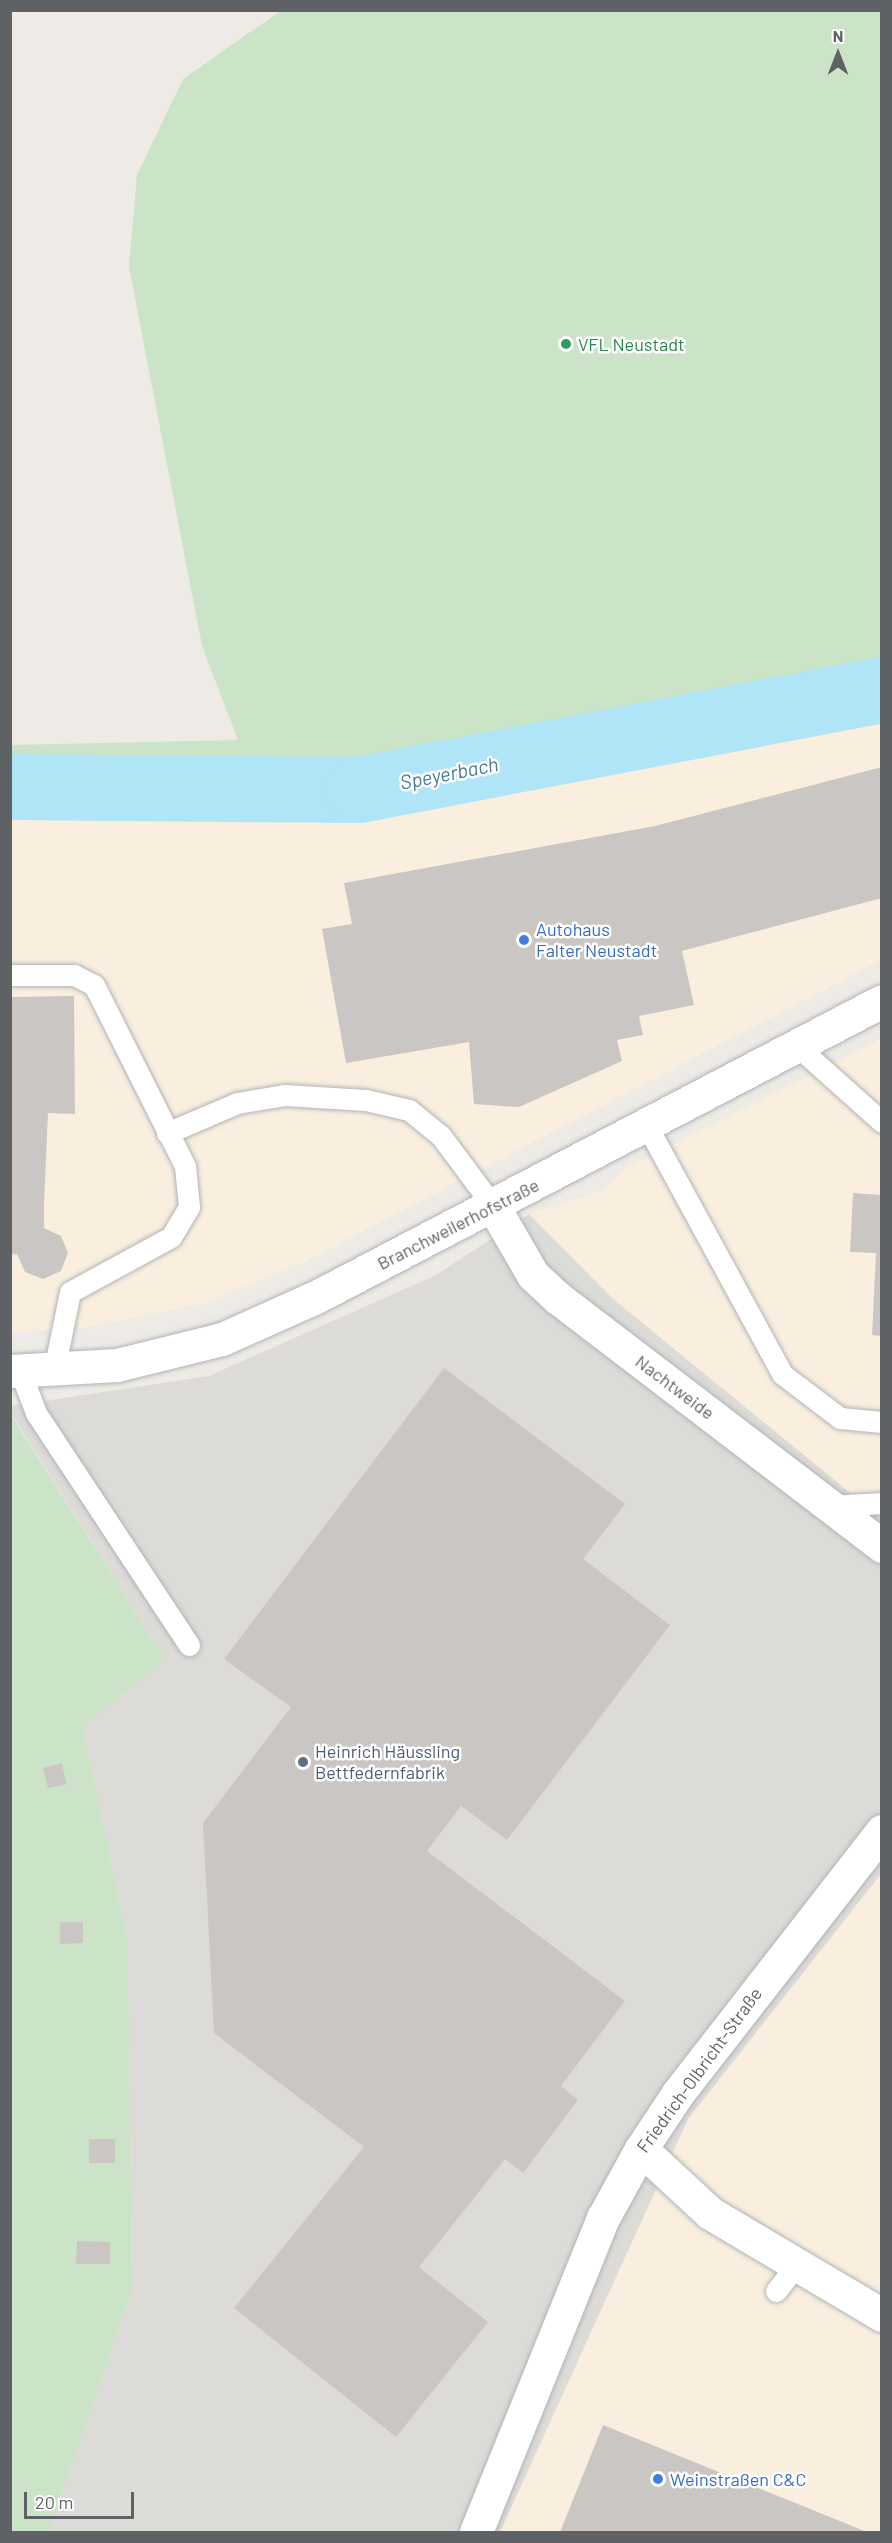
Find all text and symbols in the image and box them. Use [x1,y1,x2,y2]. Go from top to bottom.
north arrow [808,24,868,84]
text: N [833,26,843,45]
place label: VFL Neustadt [578,333,685,355]
marker: VFL Neustadt [559,337,573,351]
water label: Speyerbach [398,752,500,794]
place label: Autohaus Falter Neustadt [536,919,657,962]
marker: Autohaus Falter Neustadt [517,933,531,947]
street label: Branchweilerhofstraße [374,1174,542,1274]
street label: Nachtweide [631,1350,719,1424]
place label: Heinrich Häussling Bettfedernfabrik [315,1741,460,1784]
marker: Heinrich Häussling Bettfedernfabrik [296,1755,310,1769]
street label: Friedrich-Olbricht-Straße [632,1983,766,2157]
place label: Weinstraßen C&C [670,2468,806,2490]
marker: Weinstraßen C&C [651,2472,665,2486]
scale bar [27,2480,136,2518]
text: 20 m [35,2491,73,2513]

